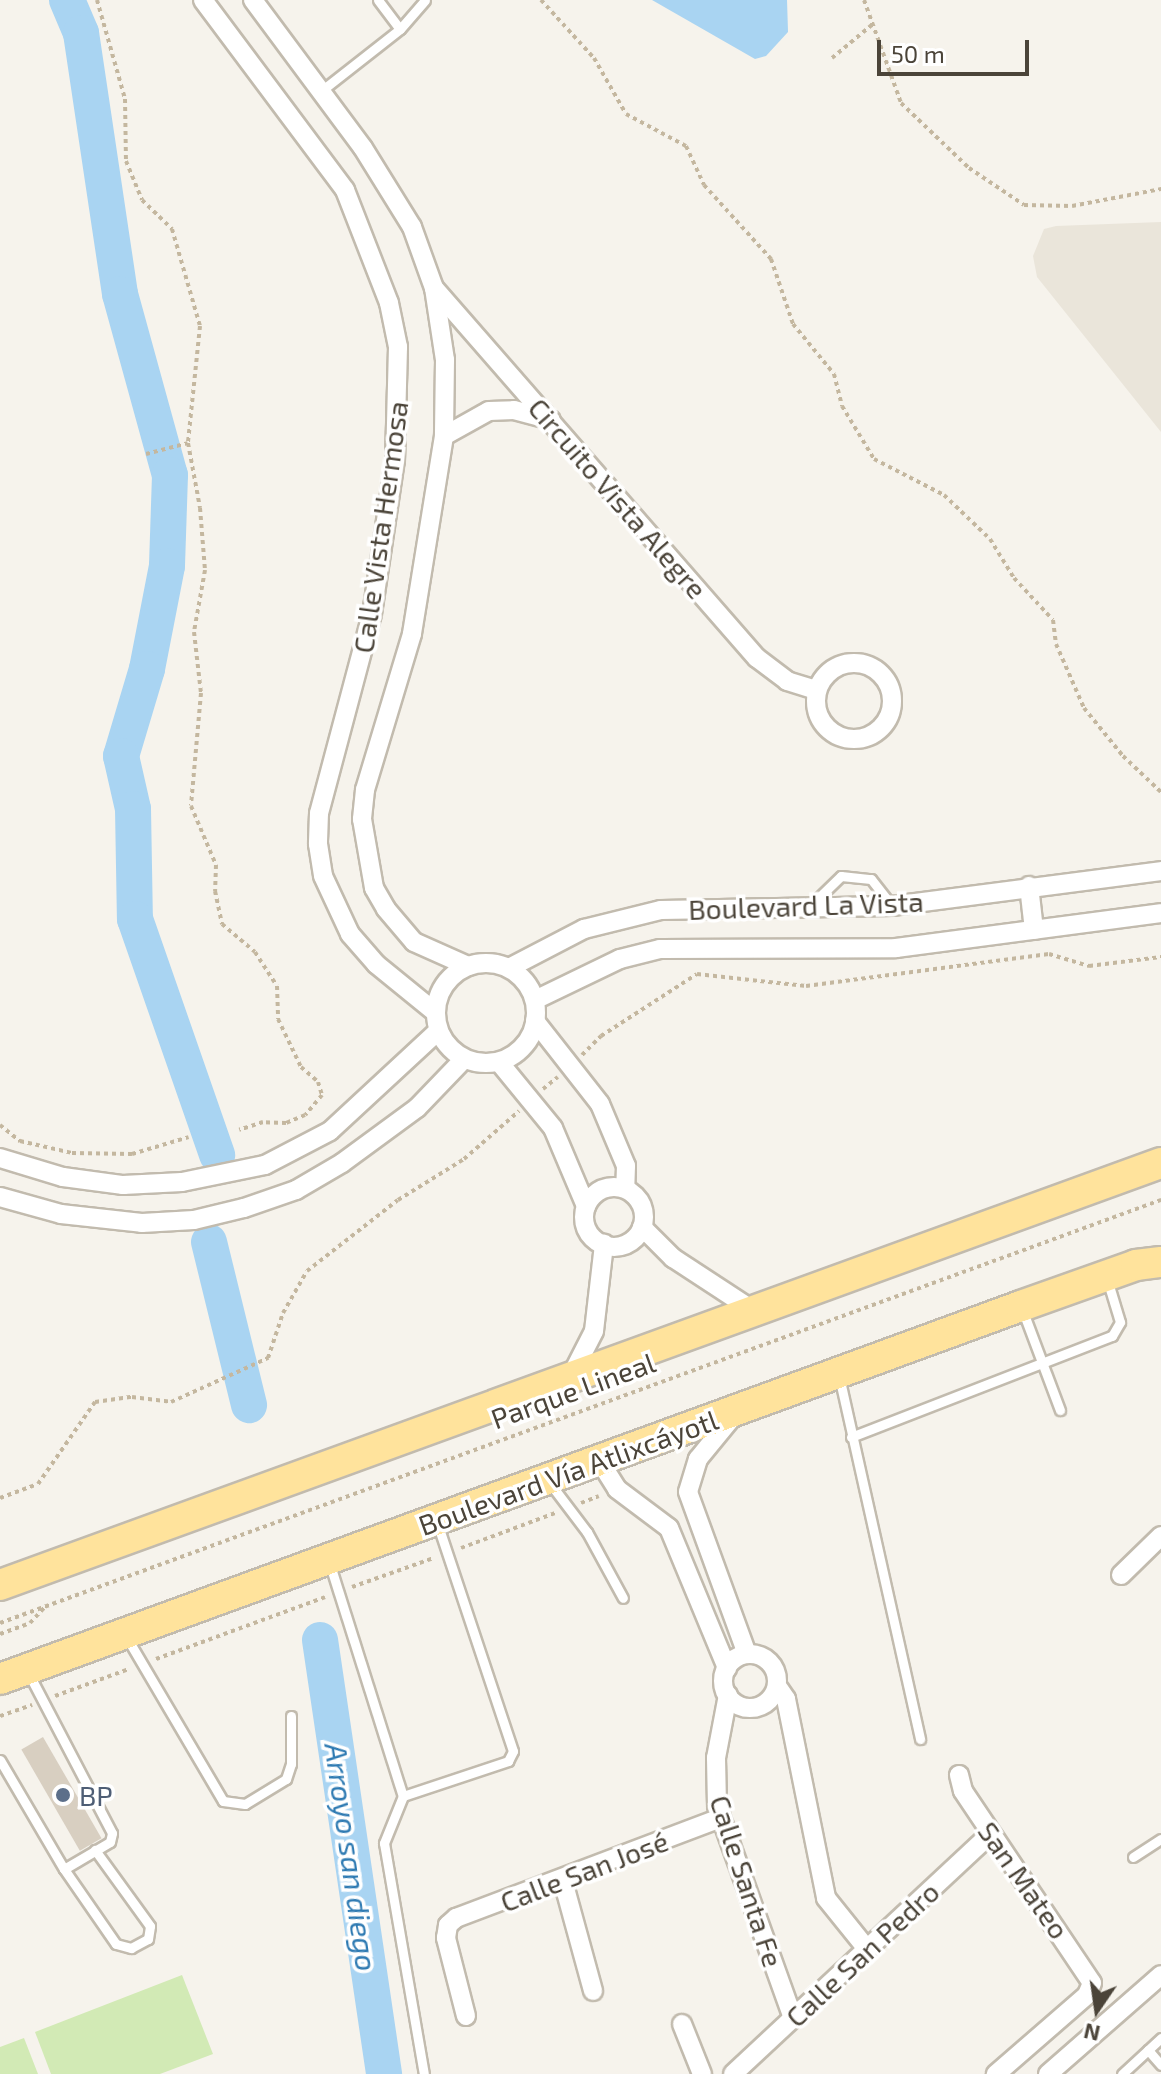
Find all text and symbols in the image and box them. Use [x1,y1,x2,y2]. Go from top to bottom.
scale bar [881,24,1033,74]
text: 50 m [891,39,945,68]
street label: Circuito Vista Alegre [521,390,715,606]
street label: Calle Vista Hermosa [346,399,414,655]
street label: Boulevard La Vista [687,884,925,926]
street label: Parque Lineal [486,1345,660,1435]
street label: Boulevard Vía Atlixcáyotl [413,1402,723,1542]
water label: Arroyo san diego [318,1741,386,1973]
place label: BP [79,1778,113,1812]
marker: BP [54,1786,72,1804]
street label: Calle Santa Fe [703,1791,791,1971]
street label: San Mateo [971,1815,1077,1945]
street label: Calle San José [495,1824,673,1918]
street label: Calle San Pedro [778,1875,946,2033]
north arrow [1057,1970,1137,2050]
text: N [1081,2019,1102,2048]

